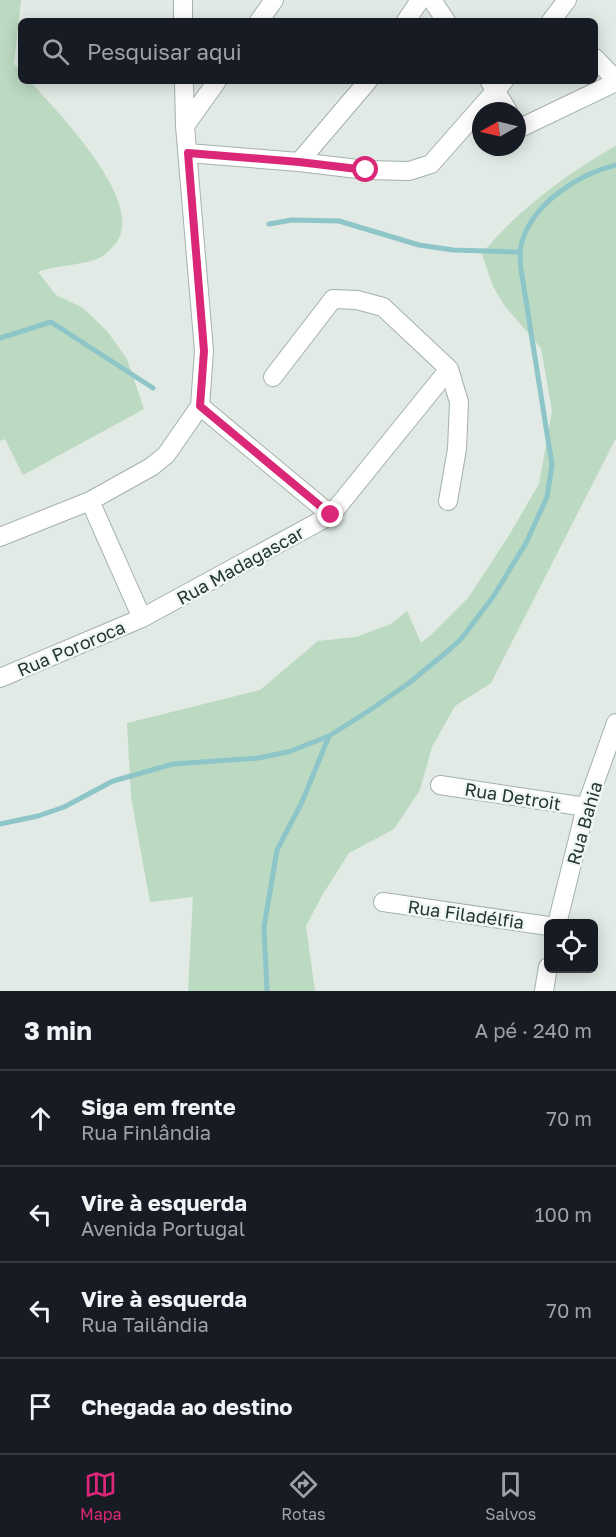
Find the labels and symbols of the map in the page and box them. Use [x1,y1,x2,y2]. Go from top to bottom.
north arrow [472,102,526,156]
route start [352,156,378,182]
route end [317,501,343,527]
street label: Rua Madagascar [173,521,307,609]
street label: Rua Pororoca [14,615,128,681]
street label: Rua Detroit [463,778,563,814]
street label: Rua Bahia [562,779,606,867]
street label: Rua Filadélfia [406,895,526,933]

